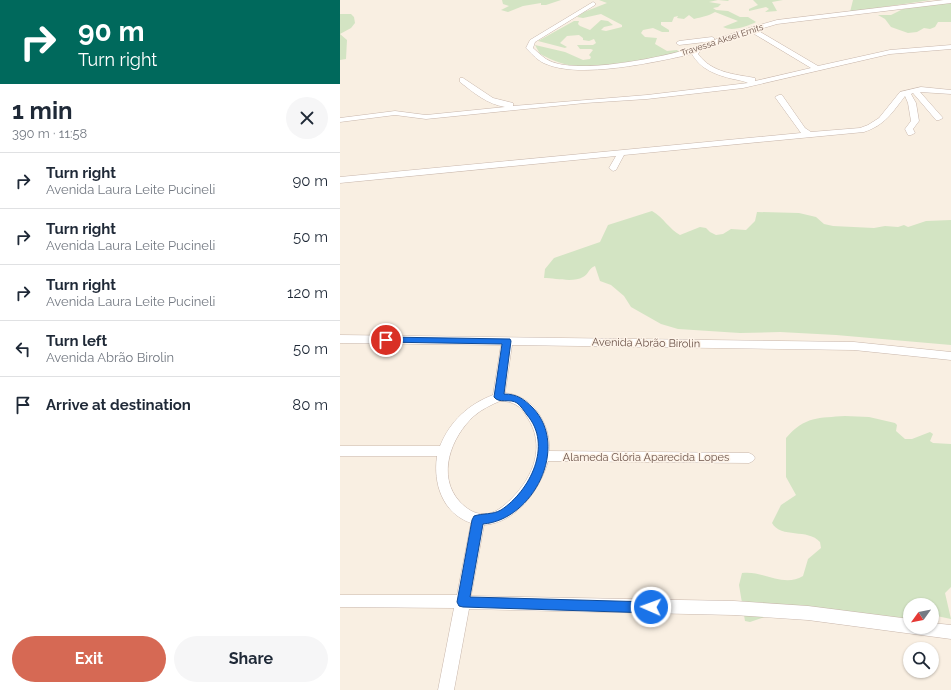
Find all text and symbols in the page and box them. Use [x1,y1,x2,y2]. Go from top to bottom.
text: 90 m [78,15,144,48]
icon: right [12,16,64,68]
street label: Travessa Aksel Ernits [679,22,765,58]
text: Turn right [78,49,157,70]
text: 1 min [12,96,73,125]
button: close [286,97,328,139]
text: 390 m · 11:58 [12,126,87,141]
text: Turn right [46,164,116,182]
icon: right [12,170,34,192]
text: 90 m [292,172,328,190]
text: Avenida Laura Leite Pucineli [46,182,215,197]
text: Turn right [46,220,116,238]
icon: right [12,226,34,248]
text: 50 m [293,228,328,246]
text: Avenida Laura Leite Pucineli [46,238,215,253]
text: Turn right [46,276,116,294]
icon: right [12,282,34,304]
text: 120 m [287,284,328,302]
text: Avenida Laura Leite Pucineli [46,294,215,309]
pin [369,323,403,357]
icon: arrive [375,329,397,351]
text: Turn left [46,332,107,350]
street label: Avenida Abrão Birolin [592,336,700,350]
icon: left [12,338,34,360]
text: 50 m [293,340,328,358]
text: Avenida Abrão Birolin [46,350,174,365]
icon: arrive [12,394,34,416]
text: Arrive at destination [46,396,191,414]
text: 80 m [292,396,328,414]
street label: Alameda Glória Aparecida Lopes [563,451,729,464]
position arrow [630,586,672,628]
north arrow [903,598,939,634]
map controls [903,598,939,678]
button: Exit [12,636,166,682]
button: Share [174,636,328,682]
button: search [903,642,939,678]

